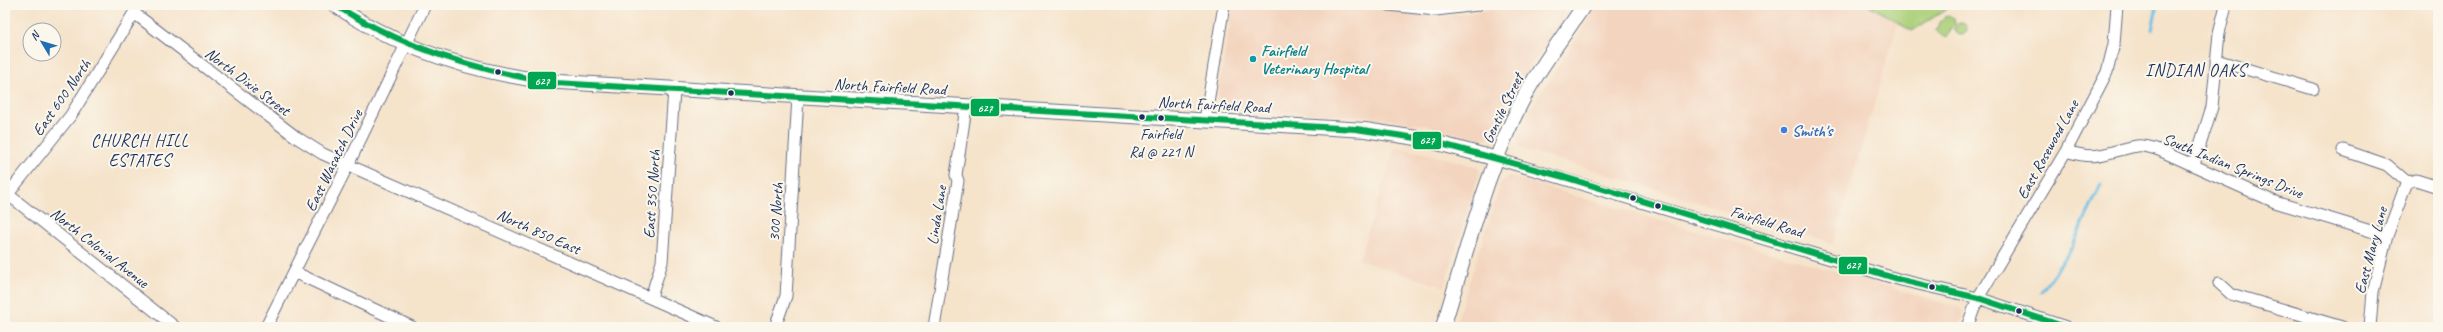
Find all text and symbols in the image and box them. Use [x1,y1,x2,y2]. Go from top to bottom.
north arrow [22,22,62,62]
text: N [27,27,43,43]
place label: Fairfield Veterinary Hospital [1261,41,1371,79]
street label: North Dixie Street [201,43,295,121]
marker: Fairfield Veterinary Hospital [1248,54,1258,64]
street label: East 600 North [28,55,96,140]
district label: INDIAN OAKS [2145,60,2249,81]
unlabelled marker [493,67,503,77]
street label: Gentile Street [1477,68,1530,147]
line badge: 627 [527,71,557,90]
text: 627 [534,74,551,88]
street label: North Fairfield Road [834,74,949,100]
unlabelled marker [726,88,736,98]
street label: North Fairfield Road [1158,92,1273,118]
street label: East Rosewood Lane [2012,95,2084,203]
line badge: 627 [970,98,1000,117]
text: 627 [977,101,994,115]
street label: East Wasatch Drive [301,105,368,215]
unlabelled marker [1137,112,1147,122]
marker: Fairfield Rd @ 221 N [1156,113,1166,123]
place label: Smith's [1792,121,1834,141]
place label: Fairfield Rd @ 221 N [1129,125,1196,162]
marker: Smith's [1779,125,1789,135]
street label: South Indian Springs Drive [2160,129,2307,204]
district label: CHURCH HILL ESTATES [91,130,189,171]
line badge: 627 [1412,131,1442,150]
text: 627 [1419,133,1436,147]
street label: East 350 North [639,148,665,239]
street label: 300 North [764,181,788,242]
street label: Linda Lane [922,182,952,246]
unlabelled marker [1628,193,1638,203]
unlabelled marker [1653,201,1663,211]
street label: Fairfield Road [1728,201,1808,243]
street label: North Colonial Avenue [46,203,154,293]
street label: East Mary Lane [2350,203,2393,296]
street label: North 850 East [494,205,585,260]
line badge: 627 [1838,256,1868,275]
text: 627 [1845,258,1862,272]
unlabelled marker [1927,282,1937,292]
unlabelled marker [2014,306,2024,316]

